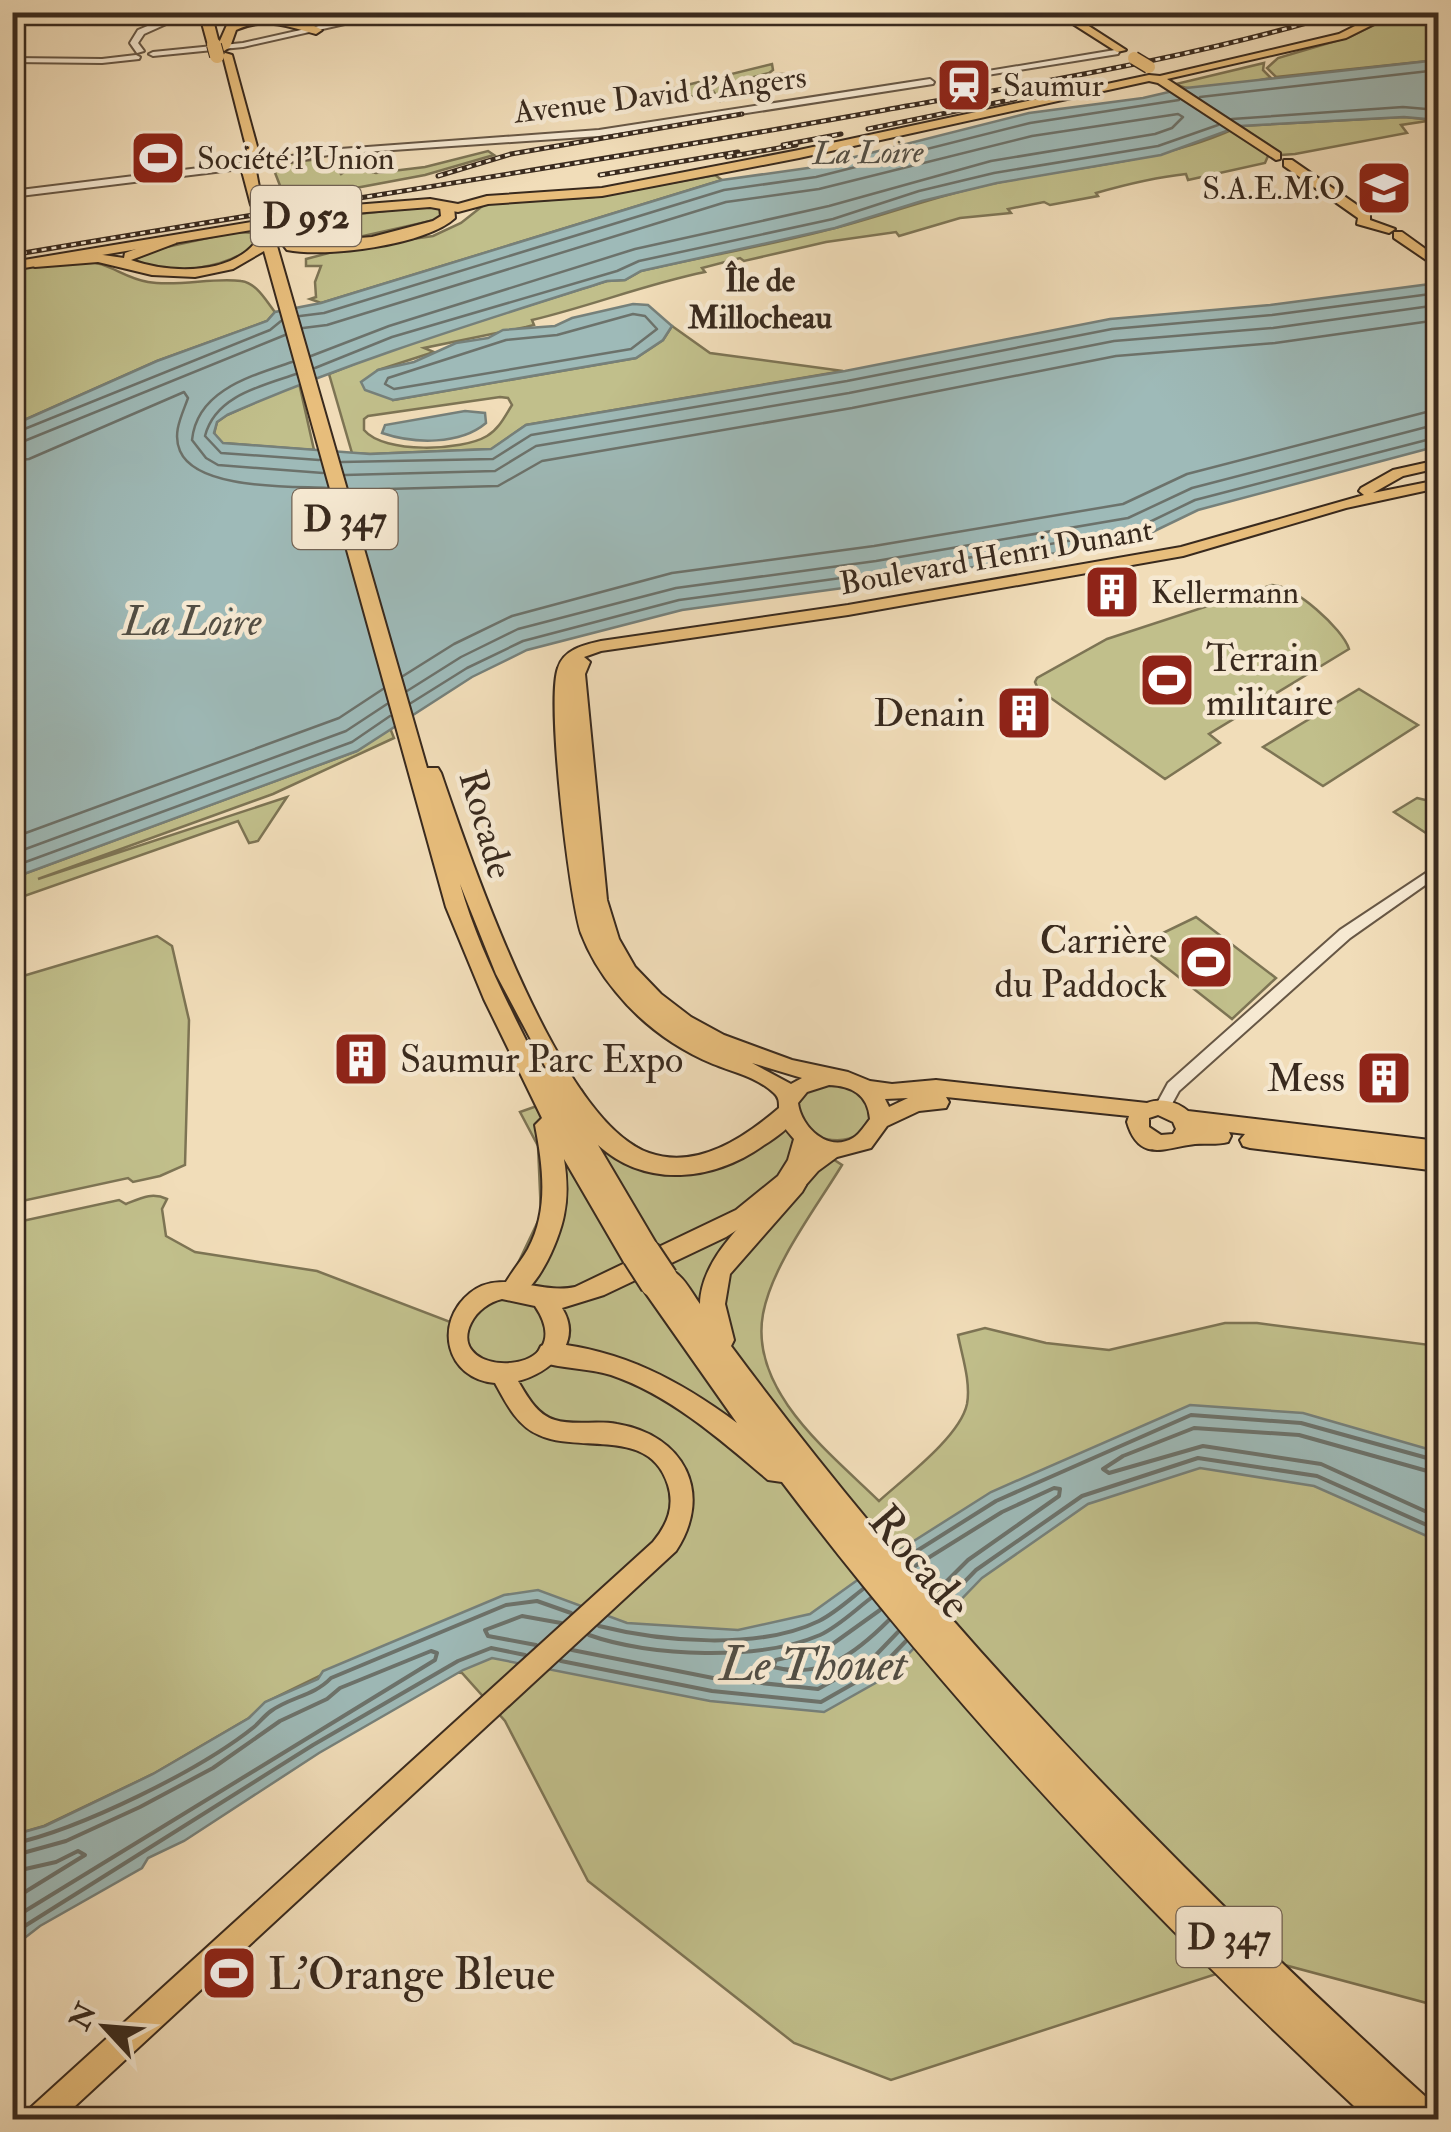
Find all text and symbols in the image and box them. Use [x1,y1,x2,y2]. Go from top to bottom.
station icon: Saumur [934,55,994,115]
street label: Avenue David d'Angers [511,57,809,133]
place label: Saumur [1003,66,1104,106]
sports icon: Société l'Union [128,128,188,188]
water label: La Loire [810,132,924,174]
place label: Société l'Union [197,139,394,179]
school or university icon: S.A.E.M.O [1354,158,1414,218]
place label: S.A.E.M.O [1202,169,1345,209]
road number: D 952 [251,186,361,246]
district label: Île de Millocheau [687,260,832,338]
road number: D 347 [292,489,398,549]
street label: Boulevard Henri Dunant [836,510,1156,604]
building icon: Kellermann [1082,562,1142,622]
place label: Kellermann [1151,573,1299,613]
water label: La Loire [121,597,262,648]
place label: Terrain militaire [1206,635,1333,727]
sports icon: Terrain militaire [1137,650,1197,710]
building icon: Denain [994,683,1054,743]
place label: Denain [873,690,985,738]
street label: Rocade [448,764,524,884]
place label: Carrière du Paddock [994,917,1167,1009]
sports icon: Carrière du Paddock [1176,932,1236,992]
building icon: Saumur Parc Expo [331,1029,391,1089]
place label: Saumur Parc Expo [400,1036,683,1084]
building icon: Mess [1354,1048,1414,1108]
place label: Mess [1267,1055,1345,1103]
street label: Rocade [856,1494,983,1630]
water label: Le Thouet [717,1635,909,1695]
road number: D 347 [1176,1907,1282,1967]
sports icon: L'Orange Bleue [199,1943,259,2003]
place label: L'Orange Bleue [268,1947,555,2003]
north arrow [55,1977,155,2077]
text: N [62,1997,106,2037]

